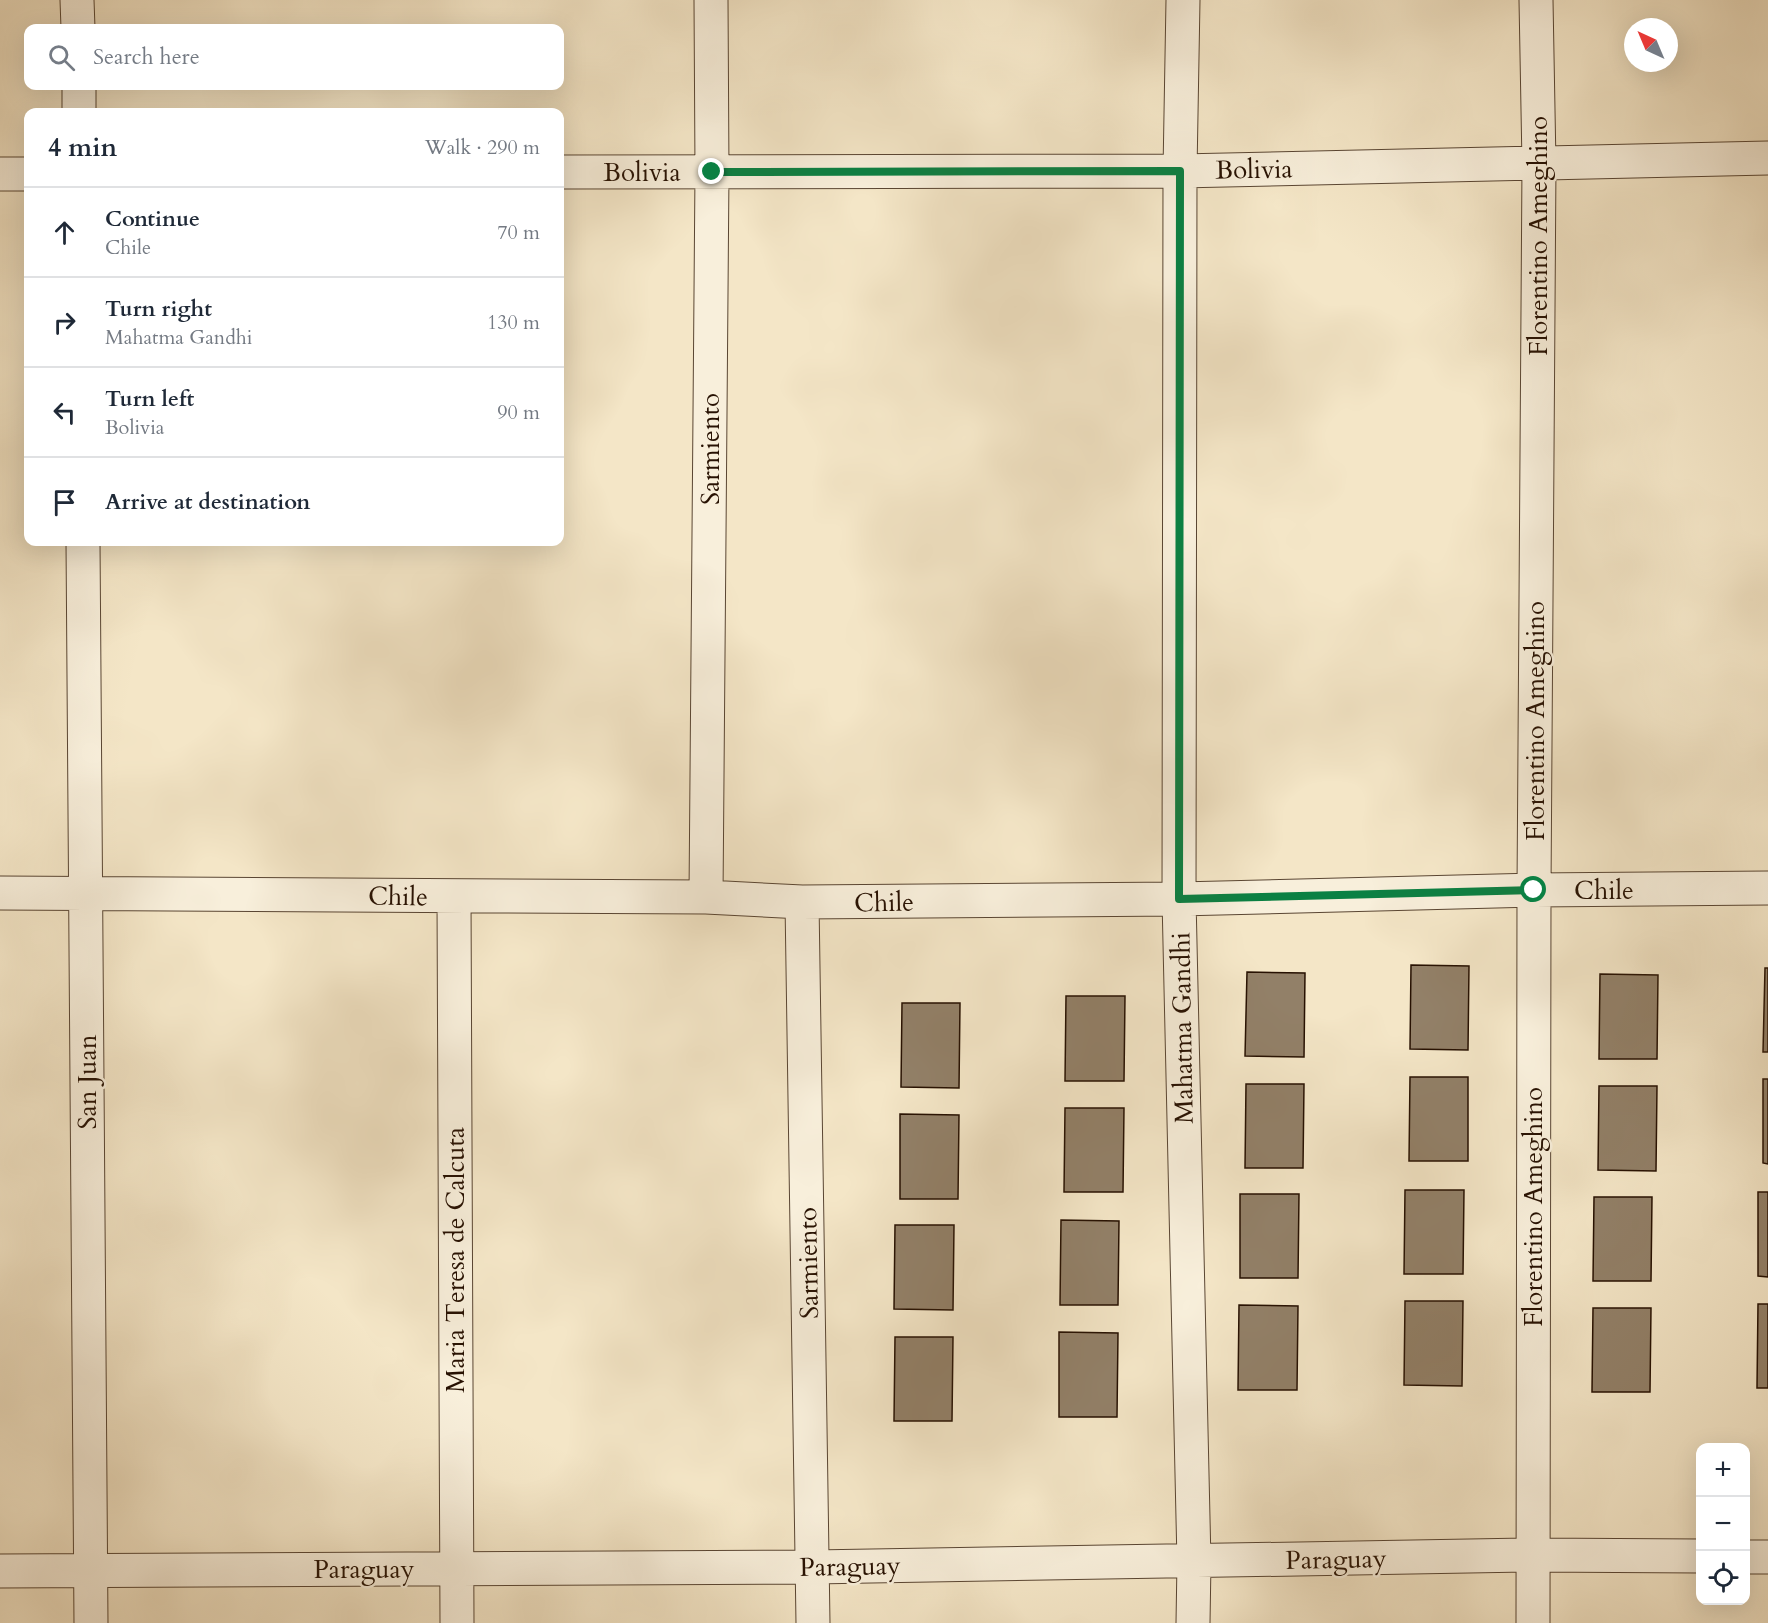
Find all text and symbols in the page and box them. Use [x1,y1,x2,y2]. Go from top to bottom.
north arrow [1624,18,1678,72]
search box [24,24,564,90]
icon: search [45,41,78,74]
text: Search here [93,42,200,72]
street label: Florentino Ameghino [1521,116,1556,356]
text: 4 min [48,130,117,165]
text: Walk · 290 m [425,134,540,161]
street label: Bolivia [1215,151,1293,188]
street label: Bolivia [603,155,681,190]
route end [698,158,724,184]
text: Continue [105,204,200,234]
icon: ahead [48,216,81,249]
text: 70 m [497,219,540,246]
text: Chile [105,234,151,261]
text: Turn right [105,294,212,324]
icon: right [48,306,81,339]
text: 130 m [487,309,540,336]
text: Mahatma Gandhi [105,324,252,351]
text: Turn left [105,384,194,414]
street label: Sarmiento [693,393,728,505]
icon: left [48,396,81,429]
text: 90 m [497,399,540,426]
text: Bolivia [105,414,165,441]
icon: arrive [48,486,81,519]
text: Arrive at destination [105,487,310,517]
street label: Florentino Ameghino [1518,601,1553,841]
street label: Chile [1574,873,1634,908]
route start [1520,876,1546,902]
street label: Chile [368,878,428,915]
street label: Chile [854,884,914,921]
street label: Mahatma Gandhi [1163,932,1202,1124]
street label: San Juan [70,1034,105,1130]
street label: Florentino Ameghino [1516,1087,1551,1327]
street label: Maria Teresa de Calcuta [438,1127,473,1393]
street label: Sarmiento [790,1207,827,1319]
map controls [1696,1443,1750,1605]
button: + [1696,1443,1750,1497]
button: − [1696,1497,1750,1551]
street label: Paraguay [1285,1541,1387,1578]
street label: Paraguay [799,1548,901,1585]
button: locate [1696,1551,1750,1605]
street label: Paraguay [313,1552,415,1587]

